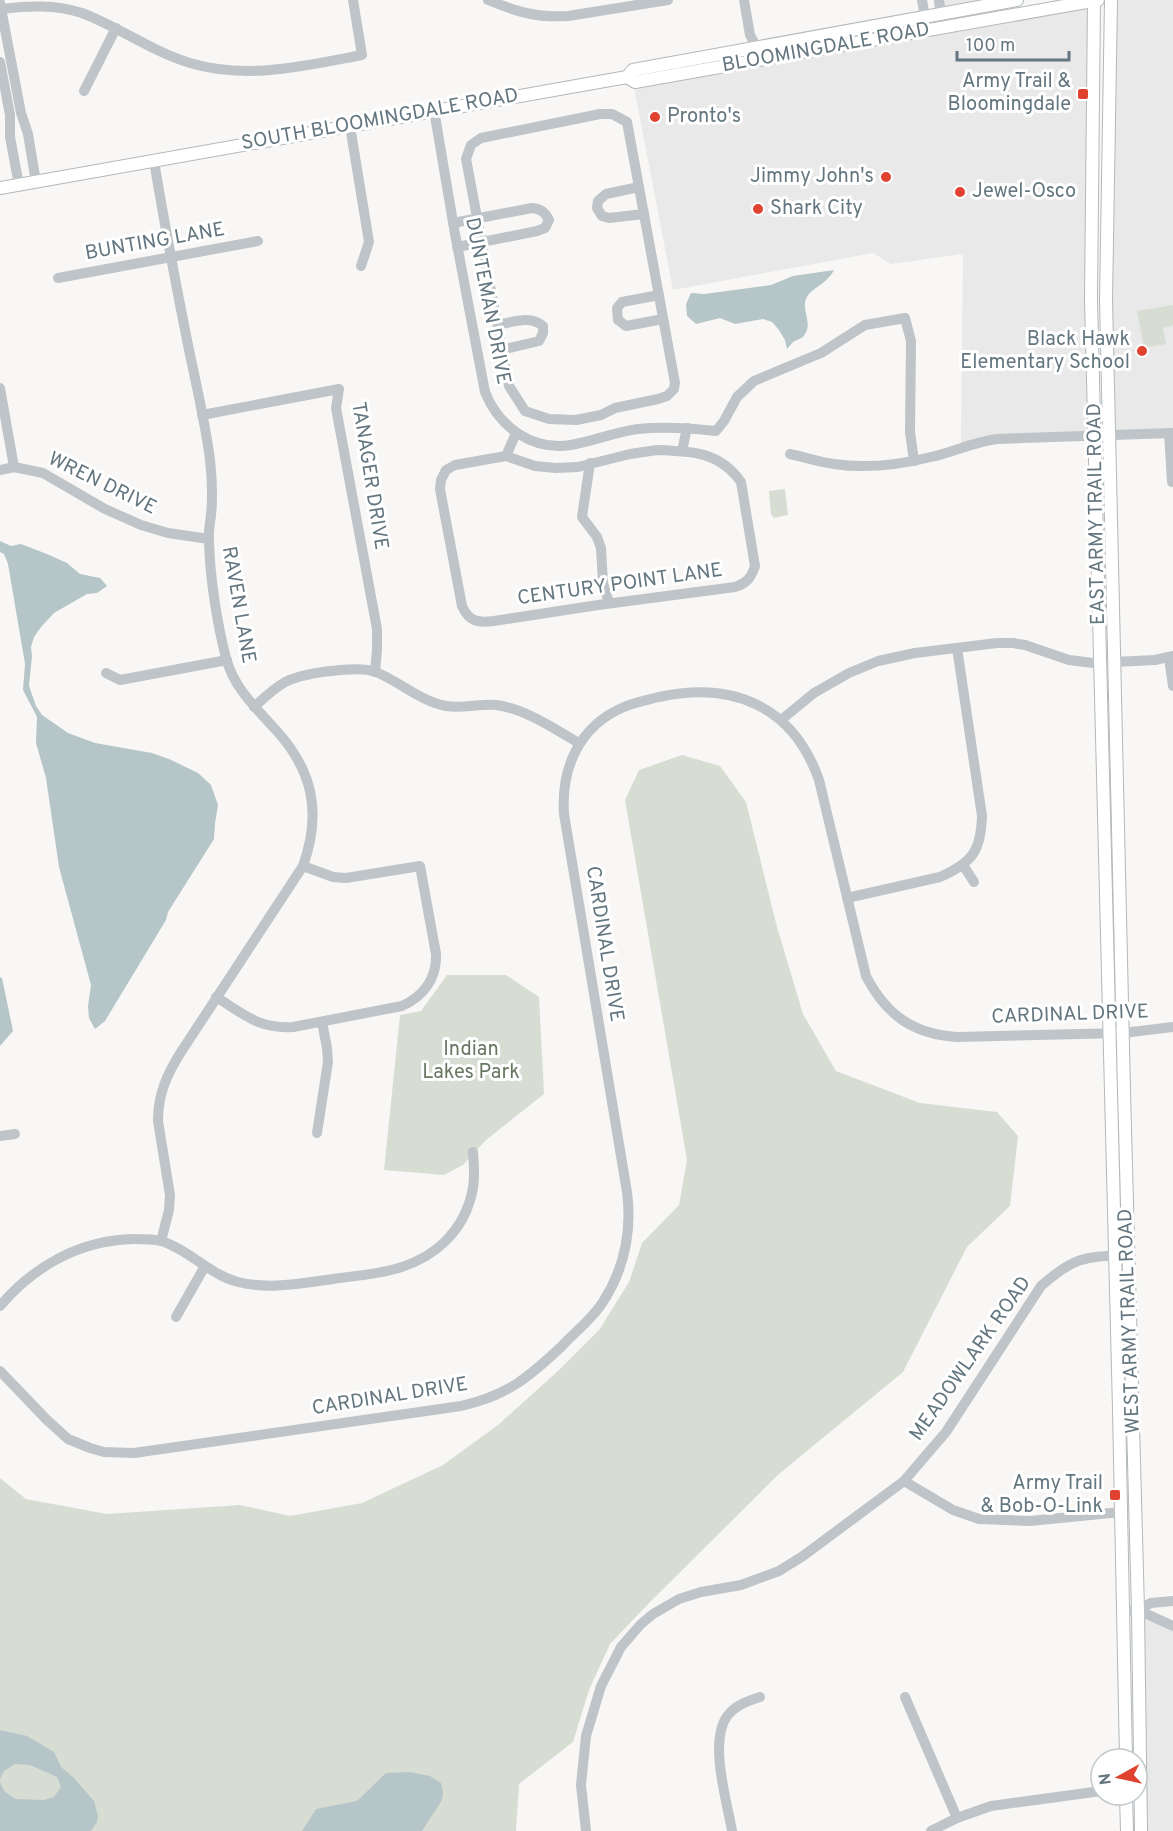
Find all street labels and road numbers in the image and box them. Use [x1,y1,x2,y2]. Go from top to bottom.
street label: BLOOMINGDALE ROAD [720,17,932,79]
street label: SOUTH BLOOMINGDALE ROAD [239,83,521,157]
street label: DUNTEMAN DRIVE [458,215,516,387]
street label: BUNTING LANE [83,217,227,267]
street label: TANAGER DRIVE [344,400,394,552]
street label: EAST ARMY TRAIL ROAD [1082,403,1112,625]
street label: WREN DRIVE [43,447,161,521]
street label: RAVEN LANE [215,544,261,666]
street label: CENTURY POINT LANE [516,558,724,612]
street label: CARDINAL DRIVE [579,864,629,1024]
street label: CARDINAL DRIVE [991,999,1149,1031]
street label: WEST ARMY TRAIL ROAD [1113,1208,1147,1434]
street label: MEADOWLARK ROAD [904,1272,1038,1446]
street label: CARDINAL DRIVE [310,1372,470,1422]

